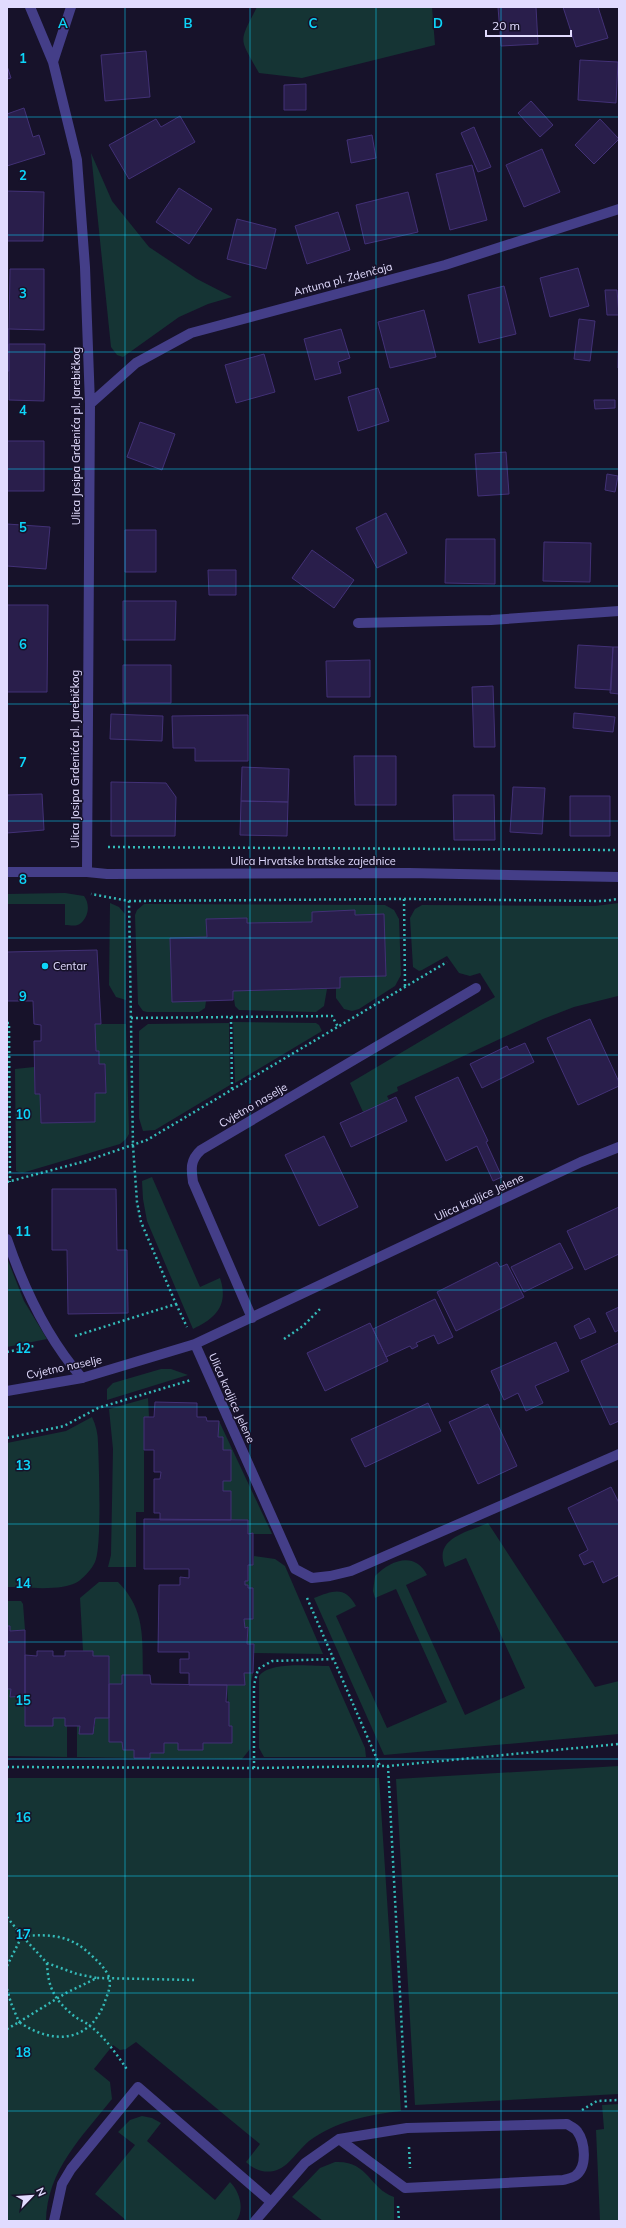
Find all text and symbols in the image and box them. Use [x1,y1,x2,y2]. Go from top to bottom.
scale bar [486,12,571,38]
text: A [58,15,68,31]
text: B [184,15,193,31]
text: C [309,15,318,31]
text: D [433,15,443,31]
text: 20 m [492,18,520,33]
text: 1 [19,50,27,66]
text: 2 [19,167,27,183]
street label: Antuna pl. Zdenčaja [292,259,394,299]
text: 3 [19,285,27,301]
street label: Ulica Josipa Grdenića pl. Jarebičkog [69,347,83,525]
text: 4 [19,402,27,418]
text: 5 [19,519,27,535]
text: 6 [19,636,27,652]
street label: Ulica Josipa Grdenića pl. Jarebičkog [68,670,82,848]
text: 7 [19,754,27,770]
street label: Ulica Hrvatske bratske zajednice [230,854,396,868]
text: 8 [19,871,27,887]
place label: Centar [53,959,87,973]
marker: Centar [40,961,50,971]
text: 9 [19,988,27,1004]
street label: Cvjetno naselje [216,1080,290,1130]
text: 10 [15,1106,31,1122]
street label: Ulica kraljice Jelene [432,1170,526,1224]
text: 11 [15,1223,31,1239]
text: 12 [15,1340,31,1356]
street label: Ulica kraljice Jelene [206,1351,258,1445]
street label: Cvjetno naselje [25,1352,103,1382]
text: 13 [15,1457,31,1473]
text: 14 [15,1575,31,1591]
text: 15 [15,1692,31,1708]
text: 16 [15,1809,31,1825]
text: 17 [15,1926,31,1942]
text: 18 [15,2044,31,2060]
north arrow [12,2176,52,2216]
text: N [33,2185,49,2198]

